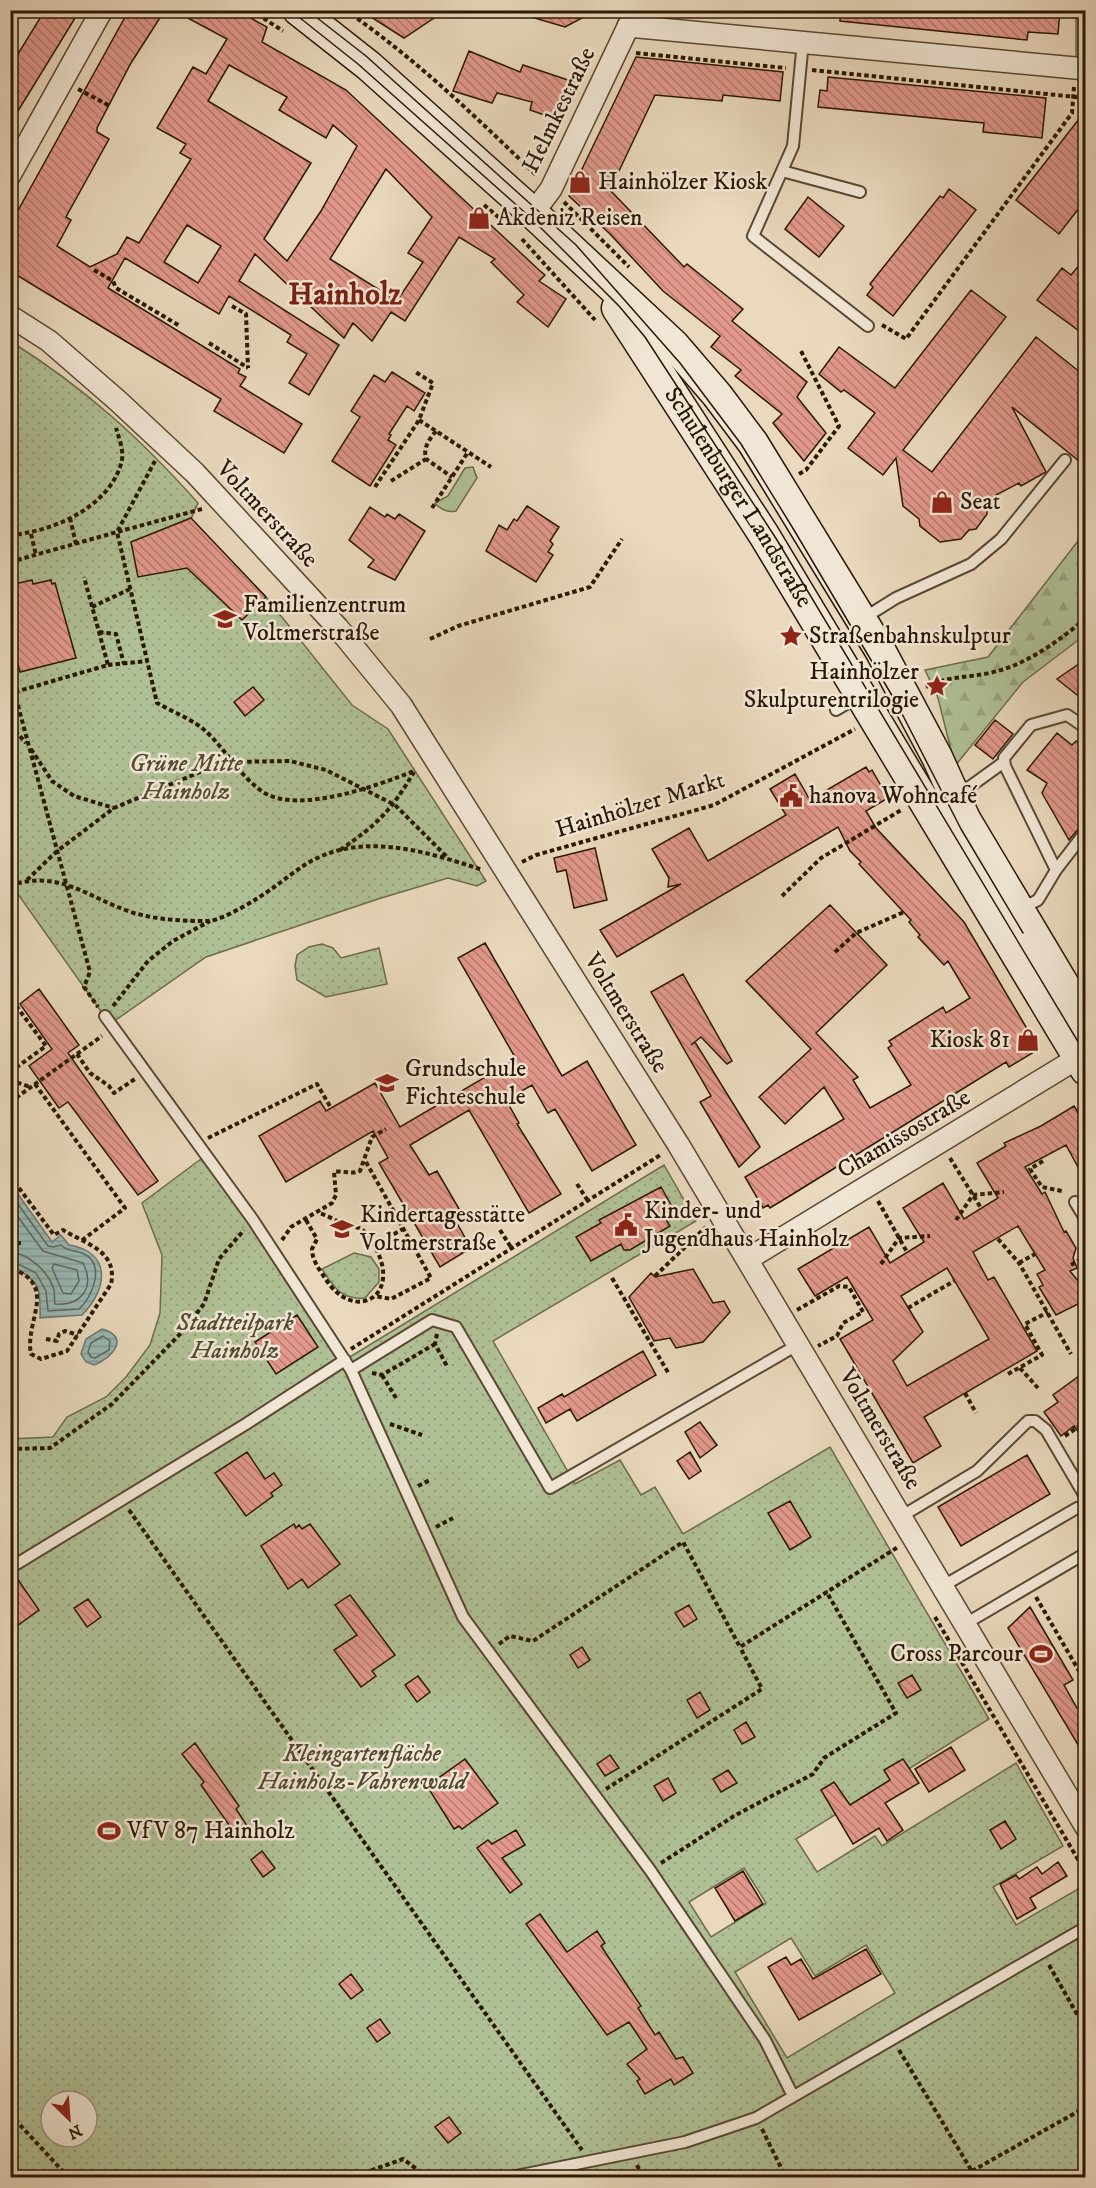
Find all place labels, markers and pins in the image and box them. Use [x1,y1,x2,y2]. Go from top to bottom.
place label: Hainhölzer Kiosk [598,167,768,197]
shop icon: Hainhölzer Kiosk [567,169,593,195]
place label: Akdeniz Reisen [497,203,643,233]
shop icon: Akdeniz Reisen [466,205,492,231]
place label: Seat [960,487,1001,517]
shop icon: Seat [929,489,955,515]
place label: Familienzentrum Voltmerstraße [242,590,406,648]
school or university icon: Familienzentrum Voltmerstraße [212,606,238,632]
place label: Straßenbahnskulptur [809,621,1011,651]
place icon: Straßenbahnskulptur [778,623,804,649]
place label: Hainhölzer Skulpturentrilogie [744,657,919,715]
place icon: Hainhölzer Skulpturentrilogie [924,673,950,699]
place label: hanova Wohncafé [809,781,977,811]
public building icon: hanova Wohncafé [778,783,804,809]
place label: Kiosk 81 [929,1025,1010,1055]
shop icon: Kiosk 81 [1015,1027,1041,1053]
place label: Grundschule Fichteschule [405,1054,526,1112]
school or university icon: Grundschule Fichteschule [374,1070,400,1096]
place label: Kinder- und Jugendhaus Hainholz [642,1196,850,1254]
place label: Kindertagesstätte Voltmerstraße [359,1200,525,1258]
public building icon: Kinder- und Jugendhaus Hainholz [613,1212,639,1238]
school or university icon: Kindertagesstätte Voltmerstraße [329,1216,355,1242]
place label: Cross Parcour [890,1639,1023,1669]
sports icon: Cross Parcour [1028,1641,1054,1667]
place label: VfV 87 Hainholz [126,1816,295,1846]
sports icon: VfV 87 Hainholz [96,1818,122,1844]

